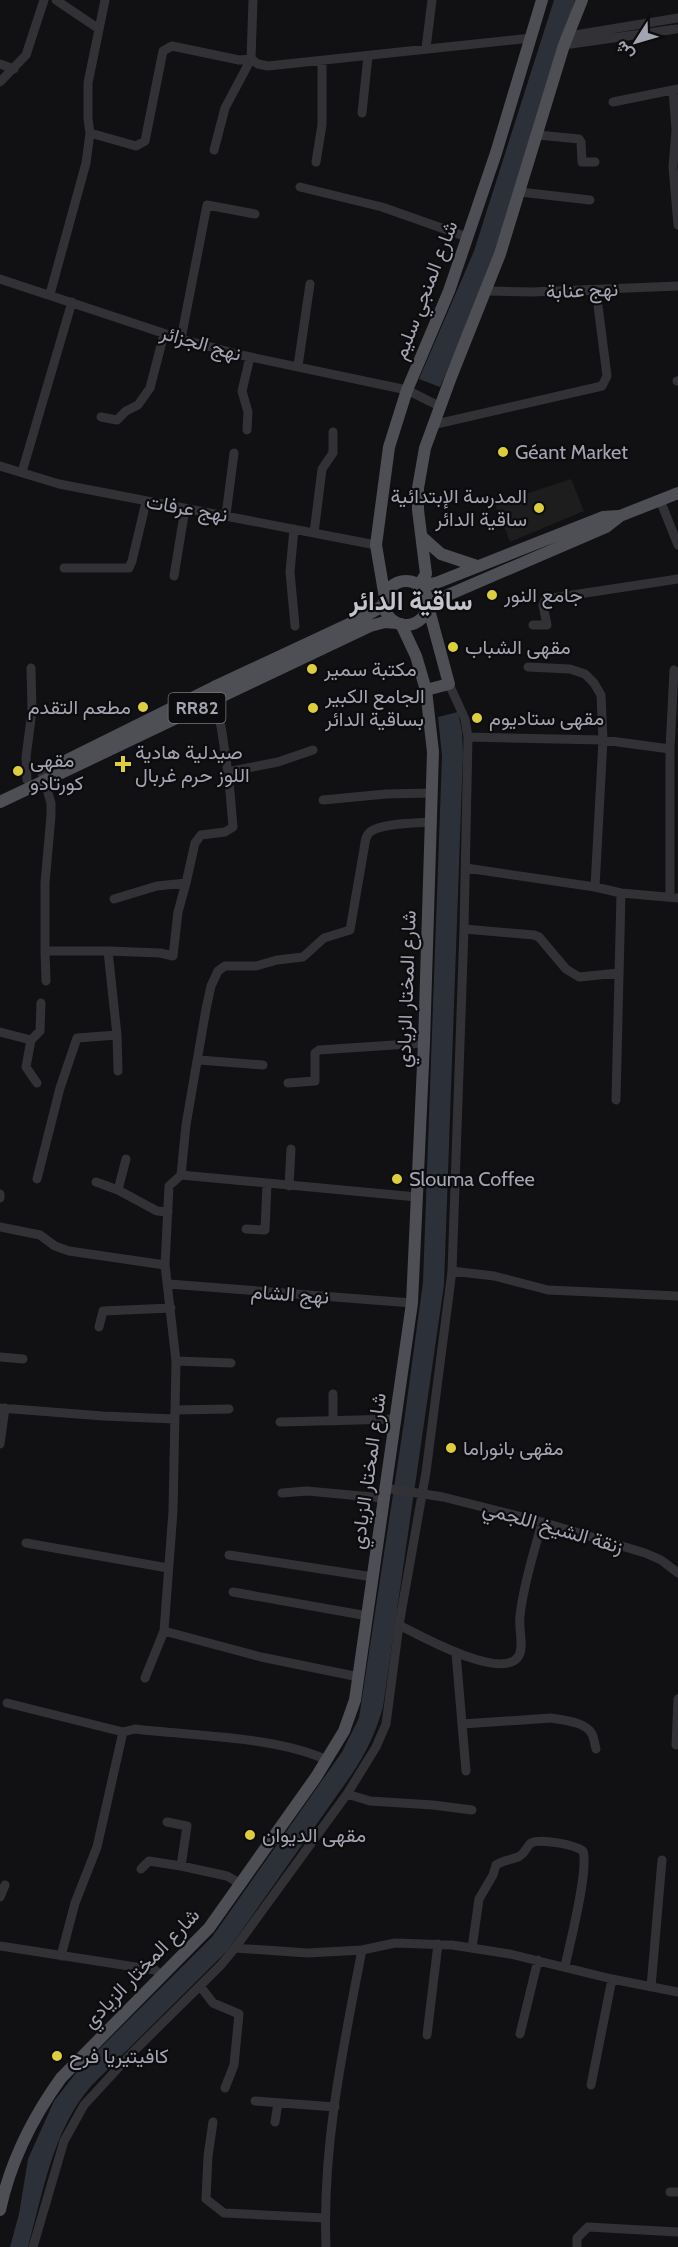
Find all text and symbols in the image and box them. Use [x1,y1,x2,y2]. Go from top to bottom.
north arrow [606,12,666,72]
text: ش [611,37,638,64]
street label: شارع المنجي سليم [388,217,467,364]
street label: نهج عنابة [545,277,619,305]
street label: نهج الجزائر [156,320,244,368]
place label: Géant Market [515,440,628,464]
marker: Géant Market [496,445,510,459]
place label: المدرسة الإبتدائية ساقية الدائر [390,484,527,532]
street label: نهج عرفات [144,489,230,529]
marker: المدرسة الإبتدائية ساقية الدائر [532,501,546,515]
place label: جامع النور [503,583,583,609]
district label: ساقية الدائر [348,585,473,617]
marker: جامع النور [485,588,499,602]
place label: مقهى الشباب [465,635,571,660]
marker: مقهى الشباب [446,640,460,654]
place label: مكتبة سمير [323,657,417,682]
marker: مكتبة سمير [305,662,319,676]
place label: الجامع الكبير بساقية الدائر [324,684,425,732]
road number: RR82 [168,693,226,723]
place label: مطعم التقدم [28,695,131,720]
marker: مطعم التقدم [136,700,150,714]
marker: الجامع الكبير بساقية الدائر [306,701,320,715]
place label: مقهى ستاديوم [489,706,604,731]
marker: مقهى ستاديوم [470,711,484,725]
place label: صيدلية هادية اللوز حرم غربال [135,740,250,788]
place label: مقهى كورتادو [30,748,84,796]
marker: صيدلية هادية اللوز حرم غربال [116,757,130,771]
marker: مقهى كورتادو [11,764,25,778]
street label: شارع المختار الزيادي [391,910,426,1068]
place label: Slouma Coffee [409,1167,535,1191]
marker: Slouma Coffee [390,1172,404,1186]
street label: نهج الشام [250,1279,330,1311]
street label: شارع المختار الزيادي [345,1391,396,1551]
place label: مقهى بانوراما [463,1436,564,1461]
marker: مقهى بانوراما [444,1441,458,1455]
street label: زنقة الشيخ اللجمي [479,1495,626,1563]
place label: مقهى الديوان [262,1823,366,1848]
marker: مقهى الديوان [243,1828,257,1842]
street label: شارع المختار الزيادي [78,1903,208,2037]
place label: كافيتيريا فرح [69,2044,169,2070]
marker: كافيتيريا فرح [50,2049,64,2063]

